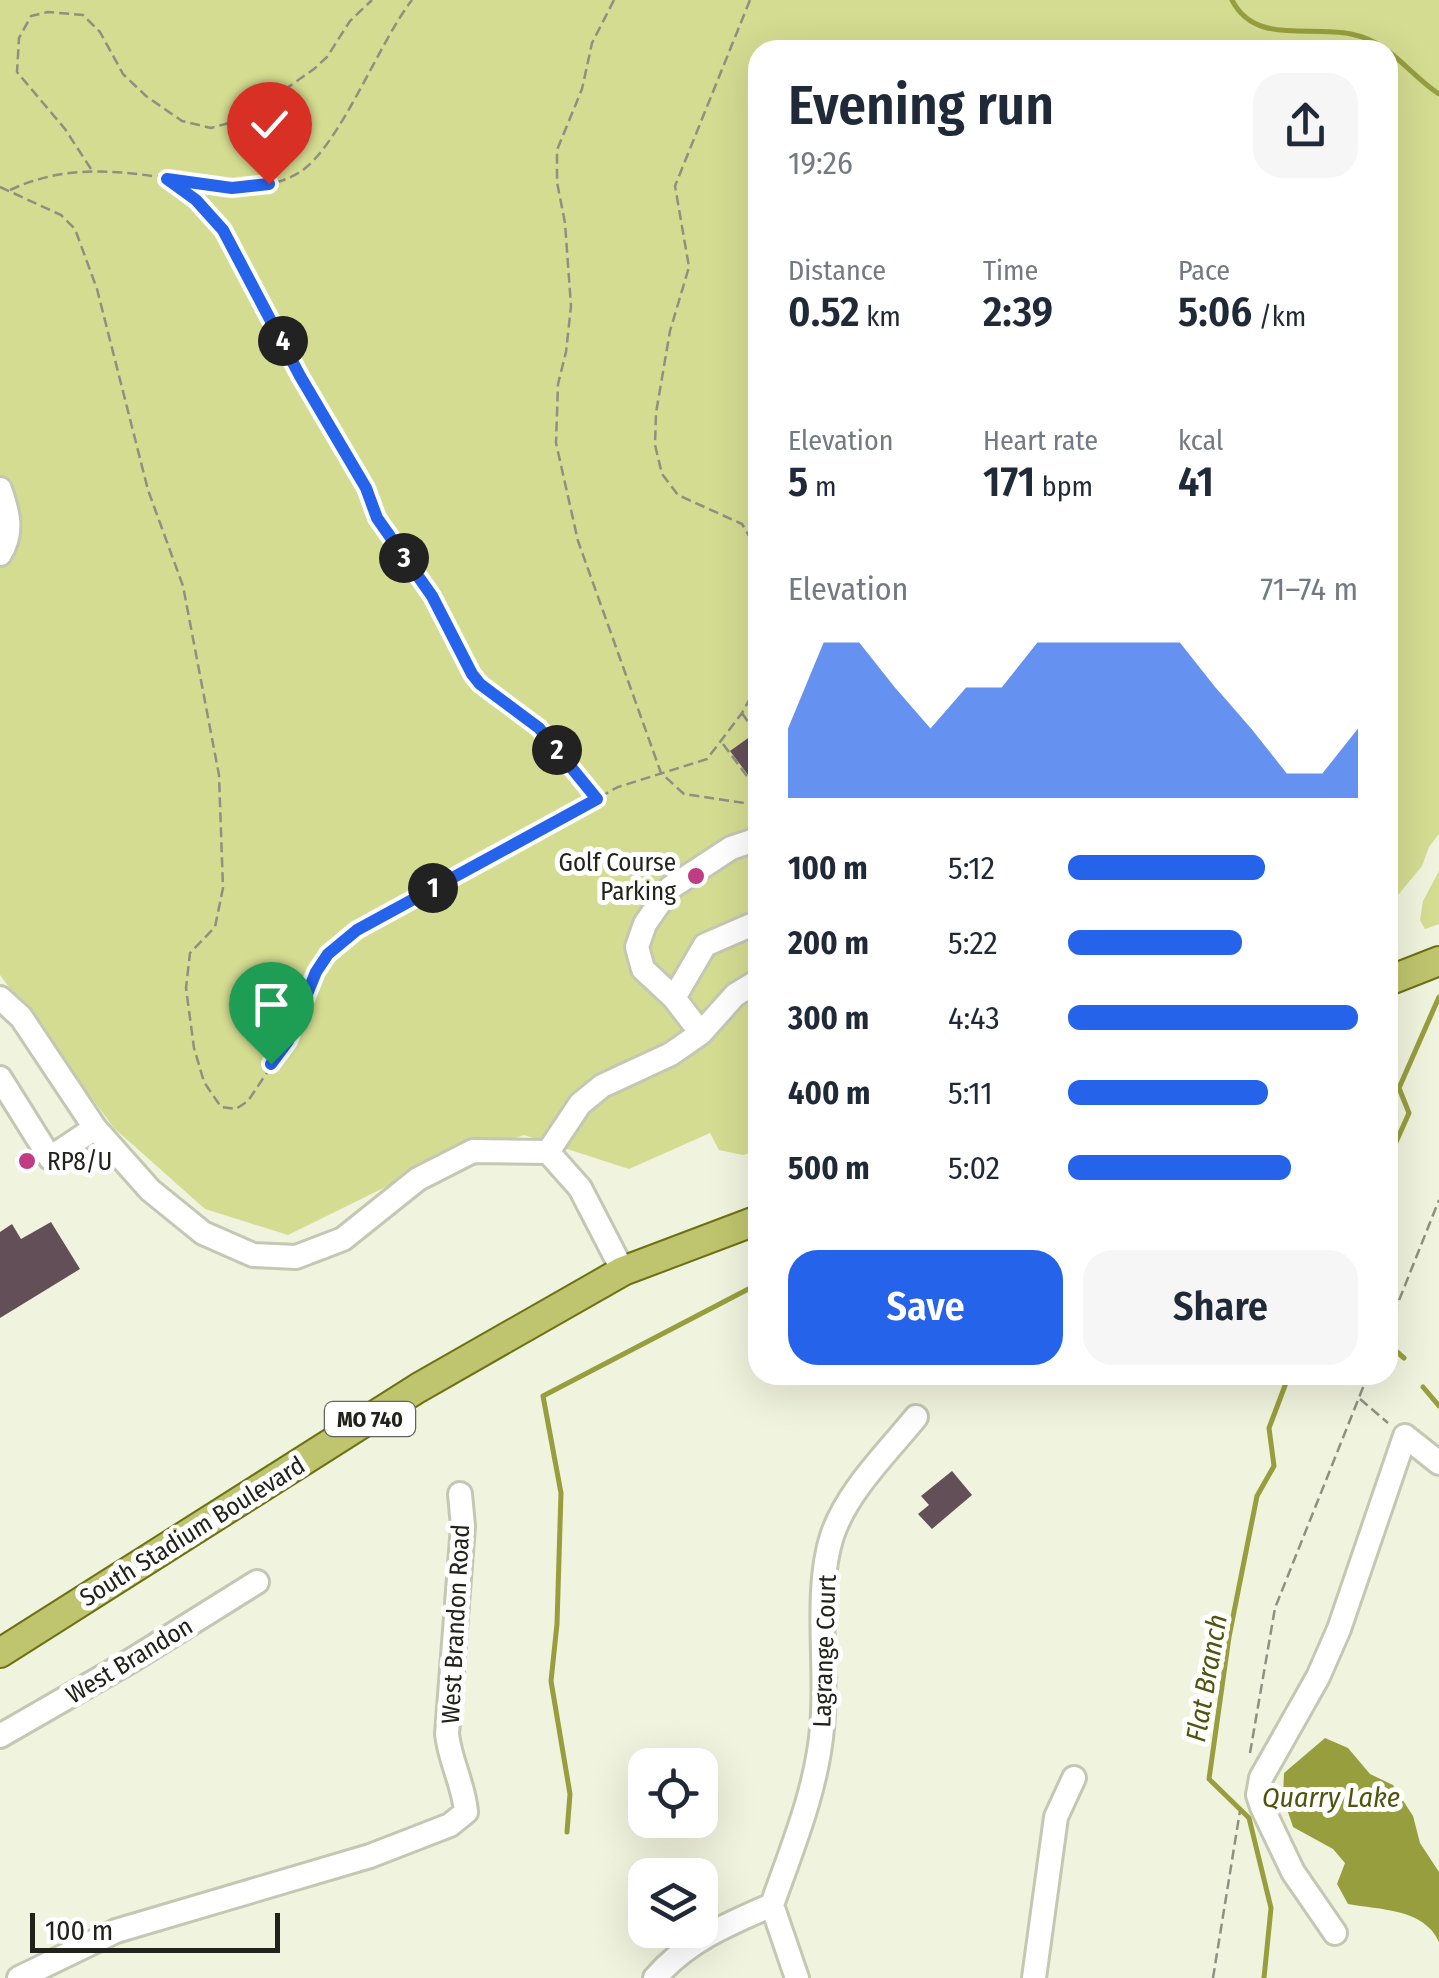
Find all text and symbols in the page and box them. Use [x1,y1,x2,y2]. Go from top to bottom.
text: Evening run [788,73,1054,139]
button: share [1253,73,1358,178]
pin [227,82,312,185]
icon: check [242,97,297,152]
text: 19:26 [788,144,853,182]
text: Distance [788,254,886,287]
text: Time [983,254,1038,287]
text: Pace [1178,254,1230,287]
text: 0.52 [788,287,860,337]
text: 2:39 [983,287,1053,337]
text: 5:06 [1178,287,1252,337]
text: km [860,300,901,333]
text: /km [1252,300,1306,333]
pin: 4 [258,316,308,366]
text: 4 [276,324,290,357]
text: Elevation [788,424,893,457]
text: Heart rate [983,424,1098,457]
text: kcal [1178,424,1223,457]
text: 5 [788,457,808,507]
text: 171 [983,457,1035,507]
text: 41 [1178,457,1214,507]
text: m [808,470,836,503]
text: bpm [1035,470,1093,503]
pin: 3 [379,533,429,583]
text: 3 [397,541,411,574]
text: Elevation [788,570,908,608]
text: 71–74 m [1260,570,1358,608]
pin: 2 [532,725,582,775]
text: 2 [551,733,563,766]
place label: Golf Course Parking [559,848,676,907]
text: 100 m [788,849,868,887]
text: 5:12 [948,849,995,887]
pin: 1 [408,863,458,913]
marker: Golf Course Parking [685,865,707,887]
text: 1 [427,871,439,904]
text: 200 m [788,924,869,962]
text: 5:22 [948,924,998,962]
pin [229,962,314,1065]
icon: arrive [244,977,299,1032]
text: 300 m [788,999,869,1037]
text: 4:43 [948,999,1000,1037]
text: 400 m [788,1074,870,1112]
text: 5:11 [948,1074,993,1112]
place label: RP8/U [47,1147,112,1177]
text: 500 m [788,1149,870,1187]
text: 5:02 [948,1149,1000,1187]
marker: RP8/U [16,1150,38,1172]
button: Save [788,1250,1063,1365]
button: Share [1083,1250,1358,1365]
road number: MO 740 [325,1402,415,1436]
street label: South Stadium Boulevard [75,1450,310,1613]
street label: West Brandon Road [436,1523,476,1725]
street label: Lagrange Court [807,1573,843,1728]
street label: West Brandon [61,1611,198,1710]
water label: Flat Branch [1179,1612,1234,1745]
map controls [628,1748,718,1948]
button: locate [628,1748,718,1838]
water label: Quarry Lake [1262,1781,1400,1814]
button: layers [628,1858,718,1948]
scale bar [30,1908,280,1952]
text: 100 m [45,1914,113,1947]

